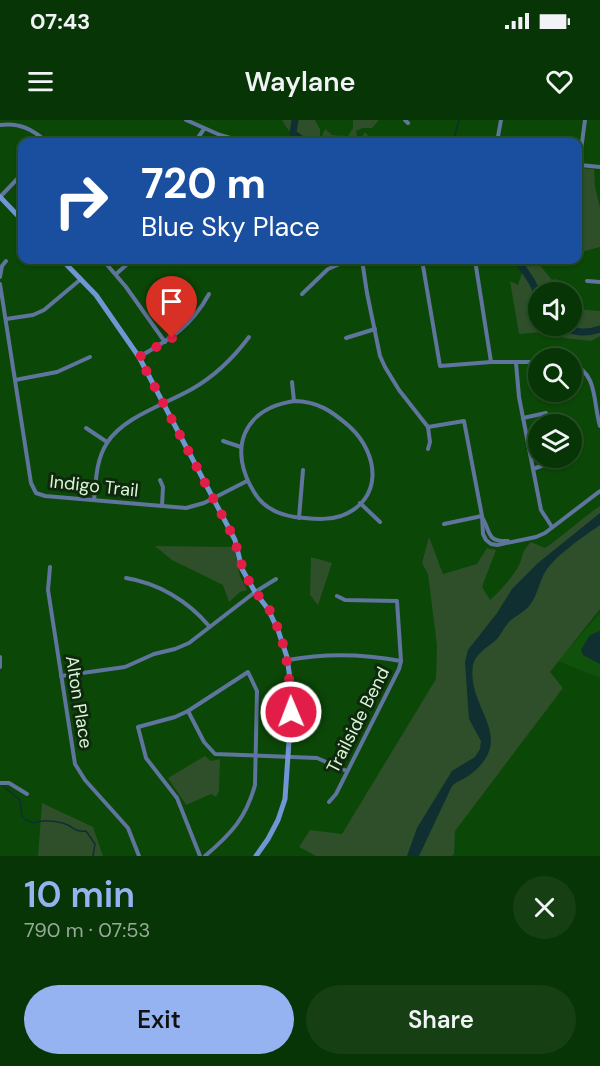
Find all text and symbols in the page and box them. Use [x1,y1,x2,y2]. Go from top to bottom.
text: 07:43 [30,7,90,36]
text: Waylane [244,64,356,99]
icon: menu [24,65,57,98]
icon: heart [543,65,576,98]
text: 720 m [141,156,266,211]
icon: right [42,162,120,240]
text: Blue Sky Place [141,209,320,244]
pin [146,276,197,338]
map controls [528,282,582,468]
button: sound [528,282,582,336]
icon: arrive [155,285,188,318]
button: search [528,348,582,402]
button: layers [528,414,582,468]
street label: Indigo Trail [48,469,140,503]
street label: Alton Place [60,654,98,750]
street label: Trailside Bend [321,663,395,777]
position arrow [259,680,323,744]
text: 10 min [24,871,135,918]
button: close [513,876,576,939]
text: 790 m · 07:53 [24,917,150,943]
button: Exit [24,985,294,1054]
button: Share [306,985,576,1054]

